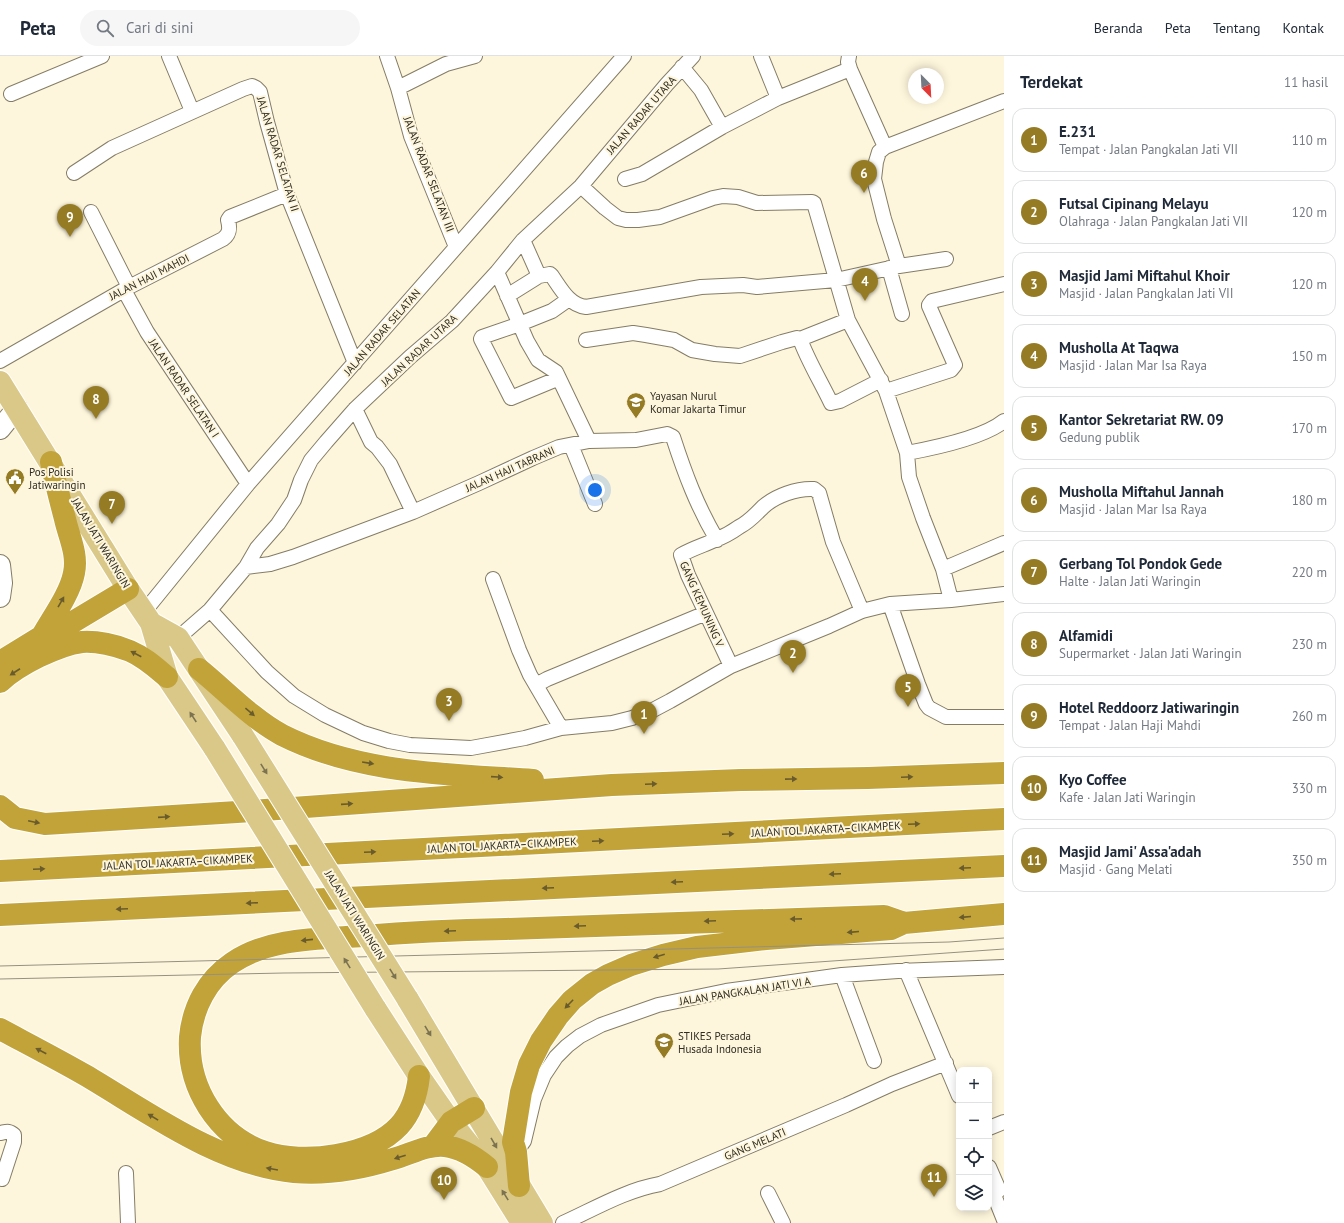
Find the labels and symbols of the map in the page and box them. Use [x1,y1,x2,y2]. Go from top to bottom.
north arrow [908,68,944,104]
street label: JALAN RADAR UTARA [602,72,679,158]
street label: JALAN RADAR SELATAN II [254,94,302,213]
street label: JALAN RADAR SELATAN III [400,113,458,234]
pin: 6 [851,160,877,193]
pin: 9 [57,204,83,237]
street label: JALAN HAJI MAHDI [106,251,192,304]
pin: 4 [852,268,878,301]
street label: JALAN RADAR SELATAN [340,286,423,379]
street label: JALAN RADAR UTARA [377,311,461,390]
street label: JALAN RADAR SELATAN I [145,335,222,440]
pin: 8 [83,386,109,419]
place label: Yayasan Nurul Komar Jakarta Timur [650,389,746,416]
school or university icon: Yayasan Nurul Komar Jakarta Timur [625,391,647,419]
street label: JALAN HAJI TABRANI [462,443,557,495]
place label: Pos Polisi Jatiwaringin [28,465,85,492]
public building icon: Pos Polisi Jatiwaringin [4,467,26,495]
your location [585,480,605,500]
pin: 7 [99,491,125,524]
street label: JALAN JATI WARINGIN [68,494,133,591]
street label: GANG KEMUNING V [677,559,727,650]
one-way arrow [58,596,64,608]
pin: 2 [780,640,806,673]
one-way arrow [130,651,142,657]
one-way arrow [9,668,21,675]
pin: 5 [895,674,921,707]
pin: 3 [436,688,462,721]
pin: 1 [631,701,657,734]
one-way arrow [244,708,255,717]
one-way arrow [189,712,197,722]
one-way arrow [362,760,374,766]
one-way arrow [260,764,268,774]
one-way arrow [901,773,913,780]
one-way arrow [491,774,503,781]
one-way arrow [785,776,798,782]
one-way arrow [645,780,657,787]
one-way arrow [341,801,353,808]
one-way arrow [158,813,170,820]
street label: JALAN TOL JAKARTA–CIKAMPEK [750,818,901,840]
one-way arrow [28,819,41,825]
one-way arrow [908,821,920,828]
one-way arrow [722,831,734,838]
street label: JALAN TOL JAKARTA–CIKAMPEK [426,834,577,856]
one-way arrow [592,837,604,844]
one-way arrow [364,848,376,855]
street label: JALAN TOL JAKARTA–CIKAMPEK [102,851,253,873]
one-way arrow [959,864,971,871]
one-way arrow [33,866,46,872]
street label: JALAN JATI WARINGIN [321,867,388,962]
one-way arrow [829,871,841,878]
one-way arrow [670,879,683,885]
one-way arrow [542,885,554,892]
one-way arrow [245,900,258,906]
one-way arrow [116,906,128,913]
one-way arrow [959,914,971,921]
one-way arrow [790,915,802,922]
one-way arrow [703,918,716,924]
one-way arrow [574,922,586,929]
one-way arrow [444,927,456,934]
one-way arrow [847,929,859,935]
one-way arrow [301,937,313,943]
one-way arrow [653,953,665,959]
one-way arrow [344,957,351,969]
one-way arrow [389,968,396,980]
street label: JALAN PANGKALAN JATI VI A [677,974,812,1008]
one-way arrow [564,999,574,1009]
one-way arrow [424,1025,431,1037]
place label: STIKES Persada Husada Indonesia [678,1029,761,1056]
school or university icon: STIKES Persada Husada Indonesia [653,1031,675,1059]
one-way arrow [36,1048,47,1055]
one-way arrow [147,1114,159,1121]
street label: GANG MELATI [722,1125,788,1163]
one-way arrow [491,1137,498,1149]
one-way arrow [394,1154,406,1160]
pin: 11 [921,1164,947,1197]
one-way arrow [266,1166,278,1172]
pin: 10 [431,1167,457,1200]
one-way arrow [501,1189,508,1201]

